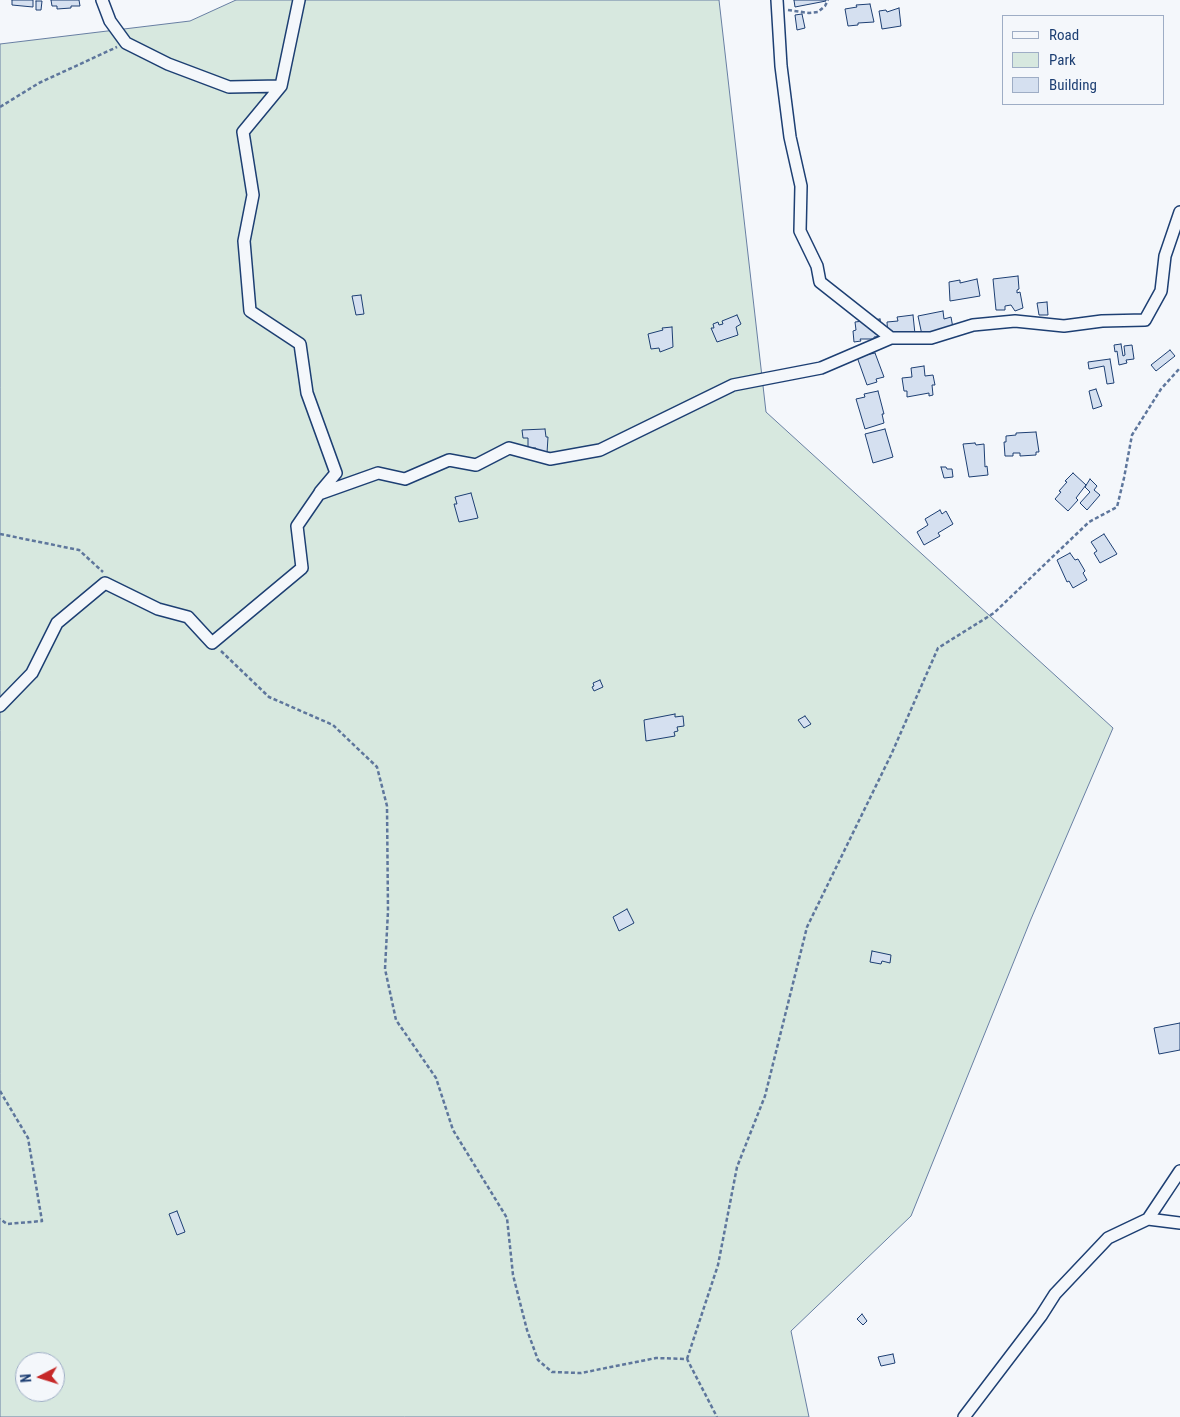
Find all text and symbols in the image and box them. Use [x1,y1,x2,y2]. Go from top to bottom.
legend [1002,15,1165,105]
text: Road [1049,26,1079,44]
text: Park [1049,51,1076,69]
text: Building [1049,76,1097,94]
north arrow [15,1352,65,1402]
text: N [18,1373,34,1383]

